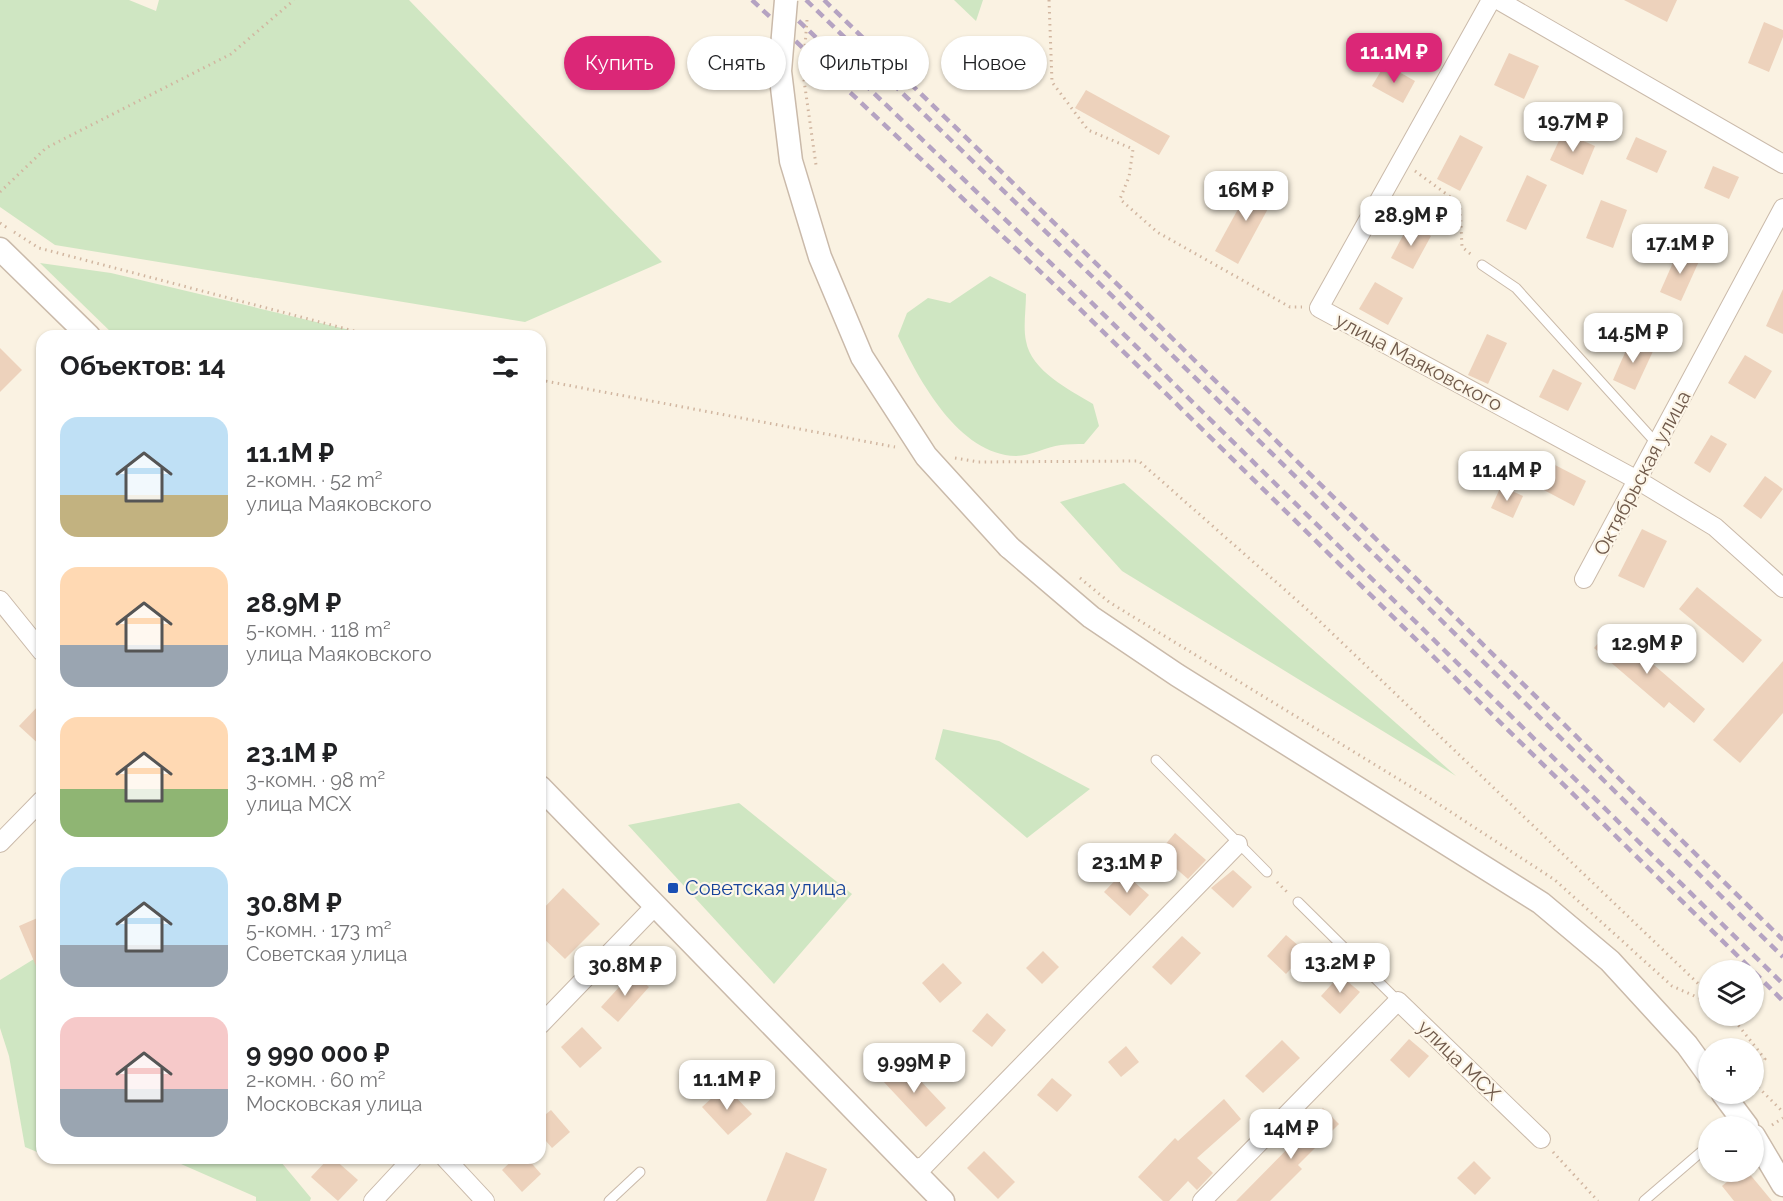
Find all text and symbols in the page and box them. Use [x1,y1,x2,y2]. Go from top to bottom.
pin: 11.1M ₽ [1339,33,1449,84]
chip: Купить [564,36,675,90]
chip: Снять [687,36,786,90]
chip: Фильтры [798,36,929,90]
chip: Новое [941,36,1047,90]
text: 11.1M ₽ [1360,40,1428,64]
pin: 19.7M ₽ [1518,102,1628,153]
text: 19.7M ₽ [1538,109,1608,133]
pin: 16M ₽ [1204,171,1288,222]
text: 16M ₽ [1218,178,1274,202]
pin: 28.9M ₽ [1356,196,1466,247]
text: 28.9M ₽ [1374,203,1448,227]
pin: 17.1M ₽ [1625,224,1735,275]
text: 17.1M ₽ [1646,231,1714,255]
street label: улица Маяковского [1331,308,1507,416]
pin: 14.5M ₽ [1578,313,1688,364]
text: 14.5M ₽ [1598,320,1668,344]
icon: filters [489,350,522,383]
text: Объектов: 14 [60,351,226,381]
street label: Октябрьская улица [1588,387,1696,559]
text: 11.1M ₽ [246,438,334,468]
icon: home [108,441,180,513]
pin: 11.4M ₽ [1452,451,1562,502]
text: 11.4M ₽ [1472,458,1542,482]
text: 2-комн. · 52 m² [246,468,383,492]
text: улица Маяковского [246,492,432,516]
text: 28.9M ₽ [246,588,341,618]
icon: home [108,591,180,663]
text: 5-комн. · 118 m² [246,618,391,642]
pin: 12.9M ₽ [1592,624,1702,675]
text: 12.9M ₽ [1611,631,1683,655]
text: улица Маяковского [246,642,432,666]
text: 23.1M ₽ [246,738,338,768]
icon: home [108,741,180,813]
text: 3-комн. · 98 m² [246,768,385,792]
text: улица МСХ [246,792,351,816]
pin: 23.1M ₽ [1072,843,1182,894]
text: 23.1M ₽ [1092,850,1162,874]
place label: Советская улица [685,876,846,900]
marker: Советская улица [666,881,680,895]
text: 30.8M ₽ [246,888,342,918]
icon: home [108,891,180,963]
text: 5-комн. · 173 m² [246,918,392,942]
text: Советская улица [246,942,407,966]
pin: 13.2M ₽ [1285,943,1395,994]
pin: 30.8M ₽ [570,946,680,997]
text: 13.2M ₽ [1305,950,1375,974]
text: 30.8M ₽ [588,953,662,977]
map controls [1698,960,1764,1182]
button: layers [1698,960,1764,1026]
street label: улица МСХ [1413,1015,1506,1106]
text: 9 990 000 ₽ [246,1038,390,1068]
button: + [1698,1038,1764,1104]
icon: home [108,1041,180,1113]
pin: 9.99M ₽ [859,1043,969,1094]
text: 9.99M ₽ [877,1050,951,1074]
pin: 11.1M ₽ [672,1060,782,1111]
text: 11.1M ₽ [693,1067,761,1091]
text: 2-комн. · 60 m² [246,1068,386,1092]
text: Московская улица [246,1092,422,1116]
pin: 14M ₽ [1249,1109,1333,1160]
text: 14M ₽ [1263,1116,1319,1140]
button: − [1698,1116,1764,1182]

